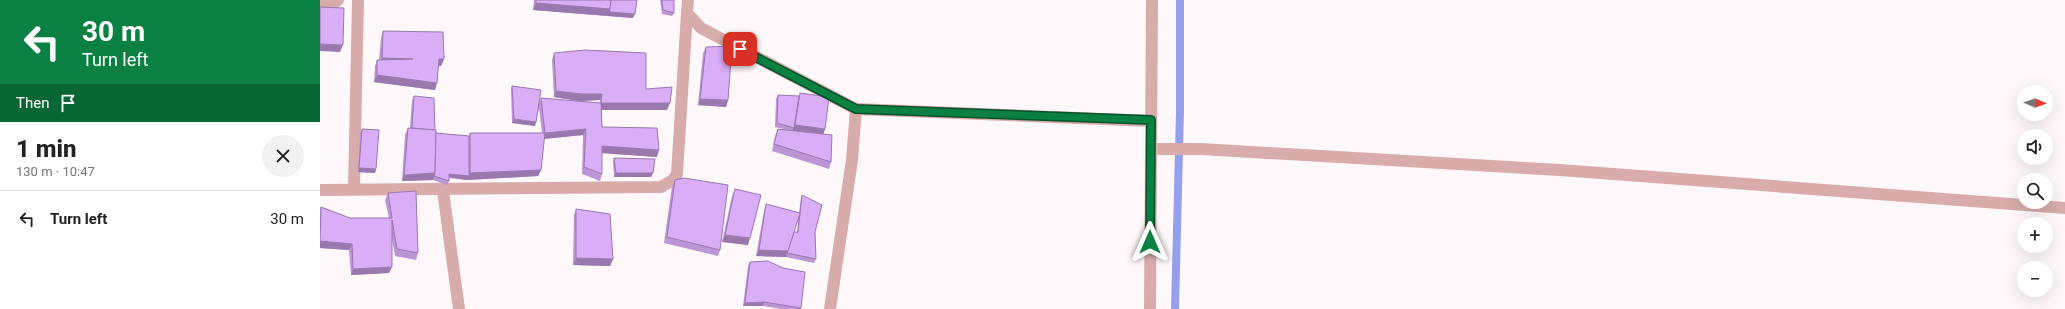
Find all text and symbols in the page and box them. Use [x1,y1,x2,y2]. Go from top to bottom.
text: 30 m [82,15,145,48]
icon: left [16,16,68,68]
pin [723,32,757,66]
icon: arrive [729,38,751,60]
text: Turn left [82,49,148,70]
north arrow [2017,85,2053,121]
map controls [2017,85,2053,297]
icon: arrive [57,92,79,114]
text: Then [16,94,49,112]
button: sound [2017,129,2053,165]
text: 1 min [16,135,77,163]
button: close [262,135,304,177]
text: 130 m · 10:47 [16,164,95,179]
button: search [2017,173,2053,209]
icon: left [16,208,38,230]
text: Turn left [50,210,107,228]
text: 30 m [270,210,304,228]
button: + [2017,217,2053,253]
position arrow [1129,221,1171,263]
button: − [2017,261,2053,297]

